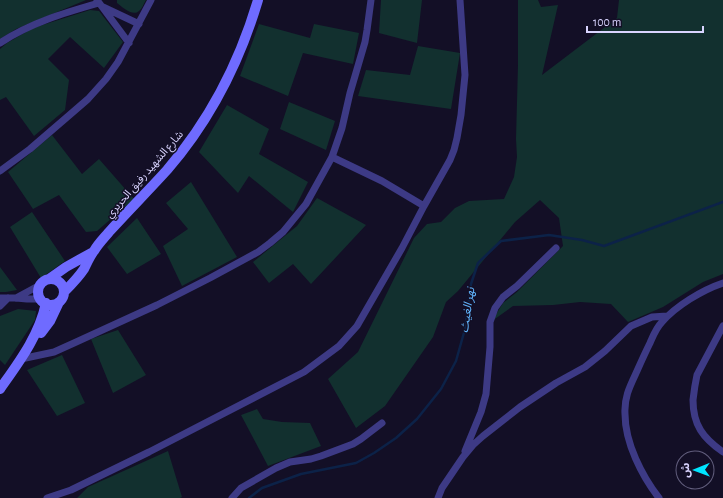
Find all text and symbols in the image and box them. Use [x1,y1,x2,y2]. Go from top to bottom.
scale bar [587,8,703,34]
text: 100 m [593,16,621,28]
street label: شارع الشهيد رفيق الحريري [104,128,188,222]
water label: نهر الغيث [458,285,478,334]
north arrow [675,450,715,490]
text: ش [680,463,692,478]

